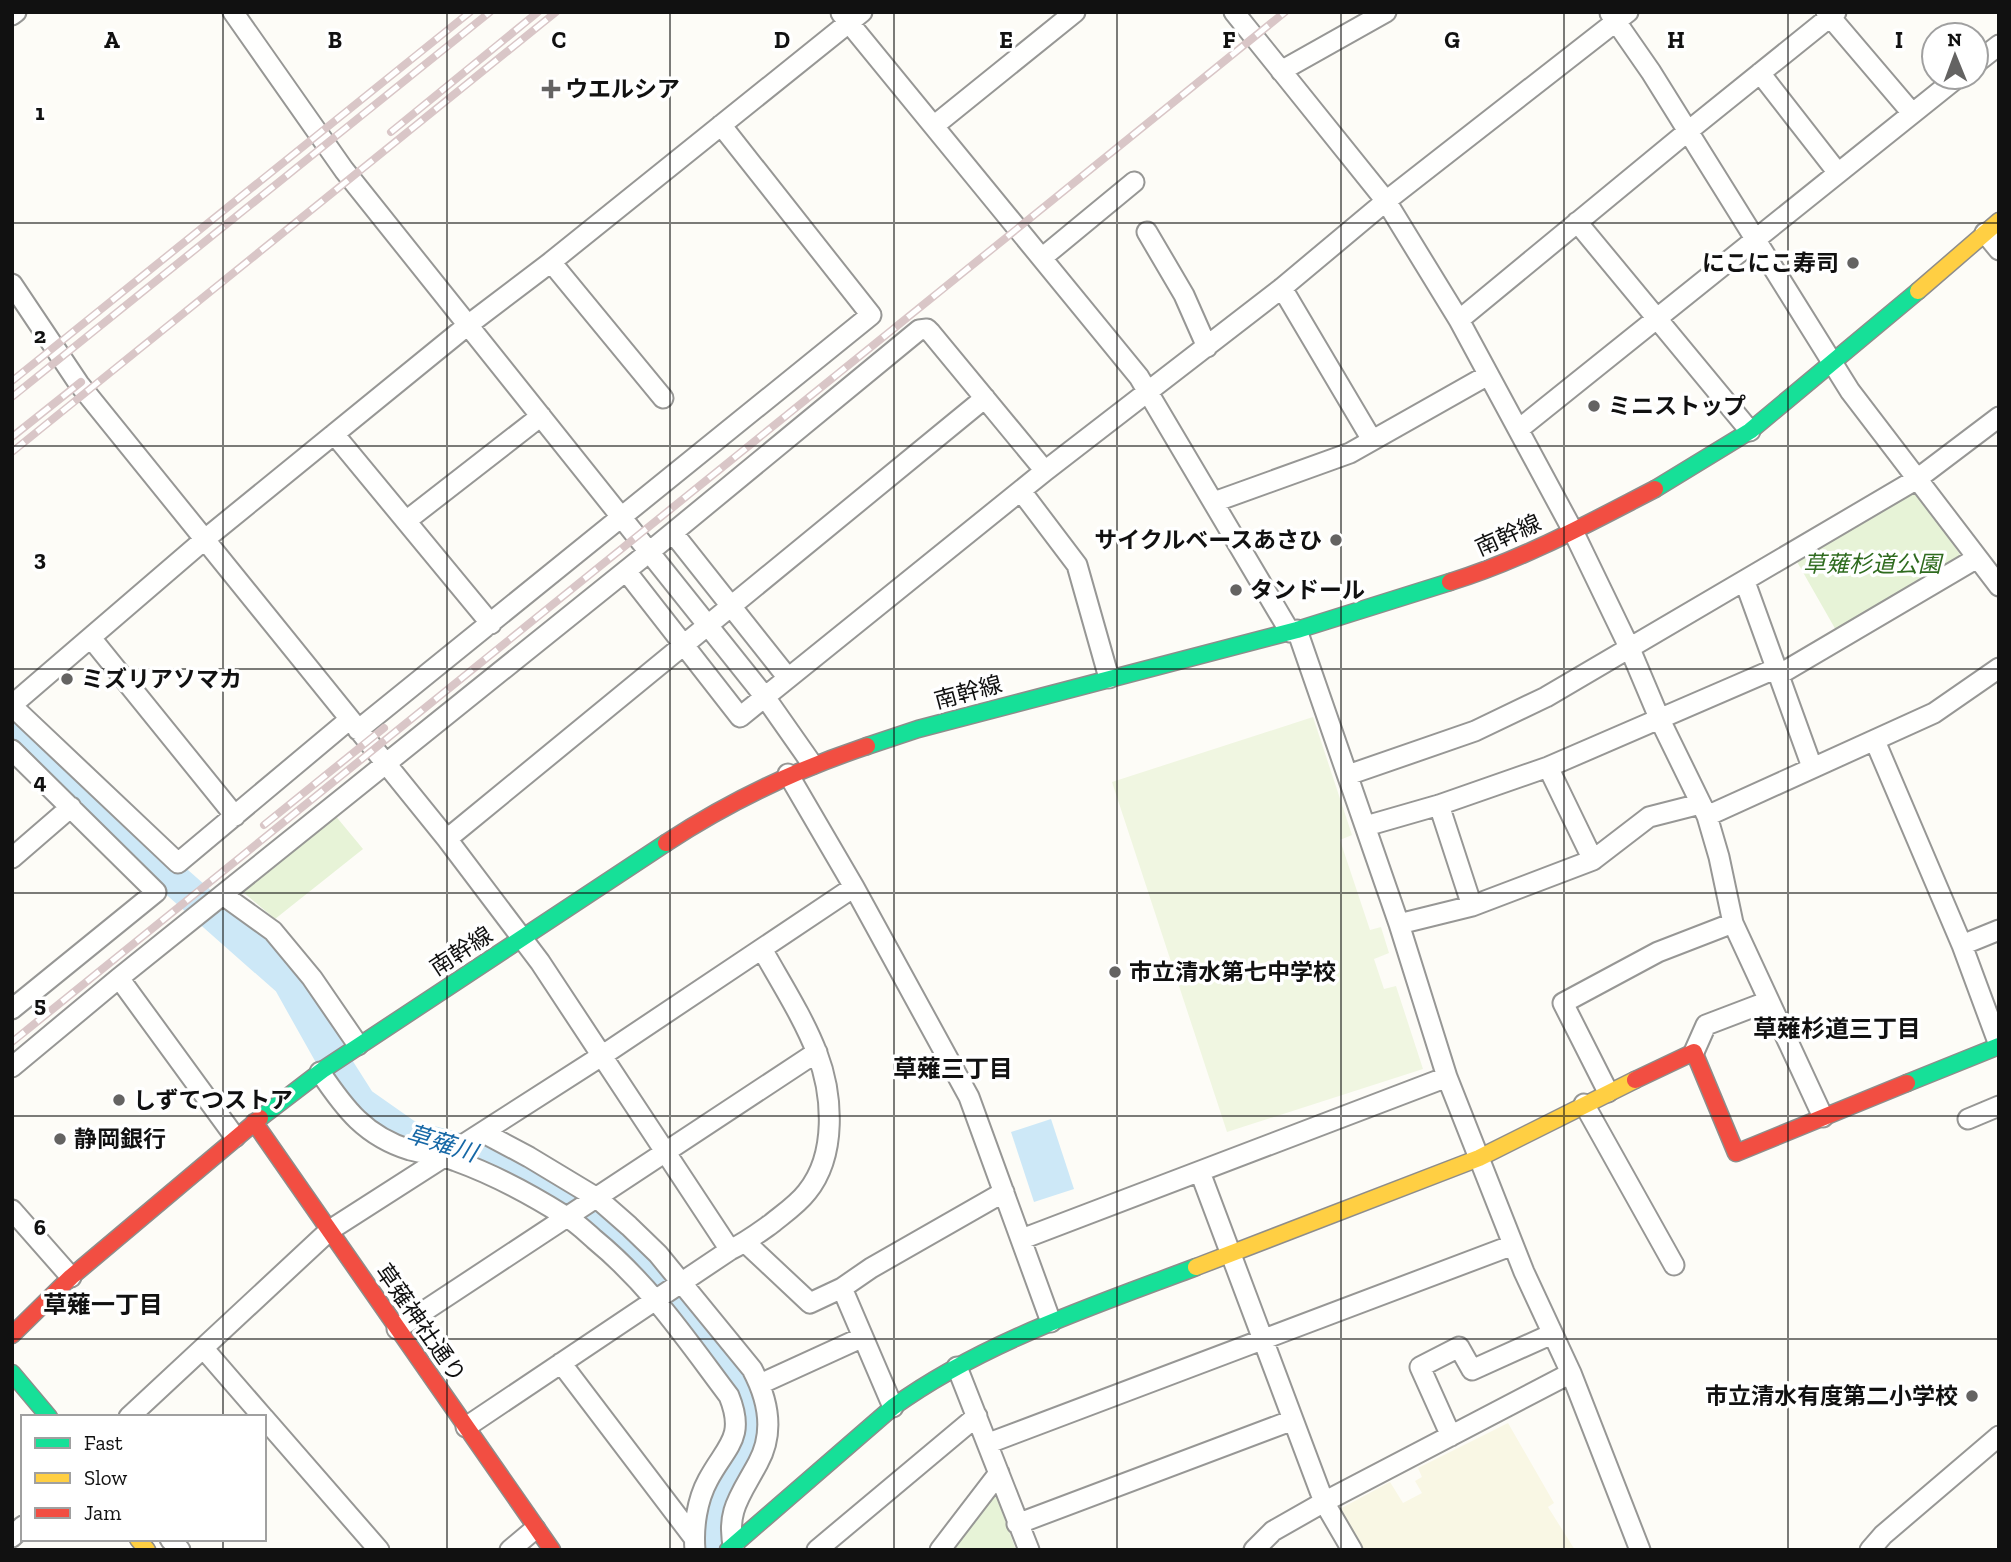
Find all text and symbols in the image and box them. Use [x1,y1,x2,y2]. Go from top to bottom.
north arrow [1920,21,1990,91]
text: A [104,26,120,54]
text: B [328,26,342,54]
text: C [552,26,566,54]
text: D [774,26,790,54]
text: E [999,26,1013,54]
text: F [1222,26,1236,54]
text: G [1444,26,1460,54]
text: H [1667,26,1685,54]
text: I [1895,26,1903,54]
text: N [1947,28,1962,51]
place label: ウエルシア [565,75,680,103]
marker: ウエルシア [543,81,559,97]
text: 1 [35,98,45,126]
place label: にこにこ寿司 [1702,249,1839,277]
marker: にこにこ寿司 [1845,255,1861,271]
text: 2 [34,321,46,349]
place label: ミニストップ [1608,392,1746,420]
marker: ミニストップ [1586,398,1602,414]
street label: 南幹線 [1471,508,1545,562]
place label: サイクルベースあさひ [1094,526,1322,554]
marker: サイクルベースあさひ [1328,532,1344,548]
text: 3 [34,544,46,572]
park label: 草薙杉道公園 [1803,550,1944,578]
place label: タンドール [1250,576,1365,604]
marker: タンドール [1228,582,1244,598]
place label: ミズリアソマカ [81,665,242,693]
street label: 南幹線 [931,670,1005,714]
marker: ミズリアソマカ [59,671,75,687]
text: 4 [33,767,47,795]
street label: 南幹線 [424,920,498,982]
place label: 市立清水第七中学校 [1129,958,1336,986]
marker: 市立清水第七中学校 [1107,964,1123,980]
text: 5 [34,990,46,1018]
district label: 草薙杉道三丁目 [1753,1014,1921,1043]
district label: 草薙三丁目 [893,1054,1013,1083]
place label: しずてつストア [133,1086,293,1114]
marker: しずてつストア [111,1092,127,1108]
water label: 草薙川 [403,1119,484,1168]
place label: 静岡銀行 [74,1125,166,1153]
marker: 静岡銀行 [52,1131,68,1147]
text: 6 [34,1213,46,1241]
street label: 草薙神社通り [370,1258,472,1388]
district label: 草薙一丁目 [43,1290,163,1319]
place label: 市立清水有度第二小学校 [1705,1382,1958,1410]
marker: 市立清水有度第二小学校 [1964,1388,1980,1404]
legend [21,1415,266,1541]
text: Fast [84,1430,123,1455]
text: Slow [84,1465,127,1490]
text: Jam [84,1500,121,1525]

